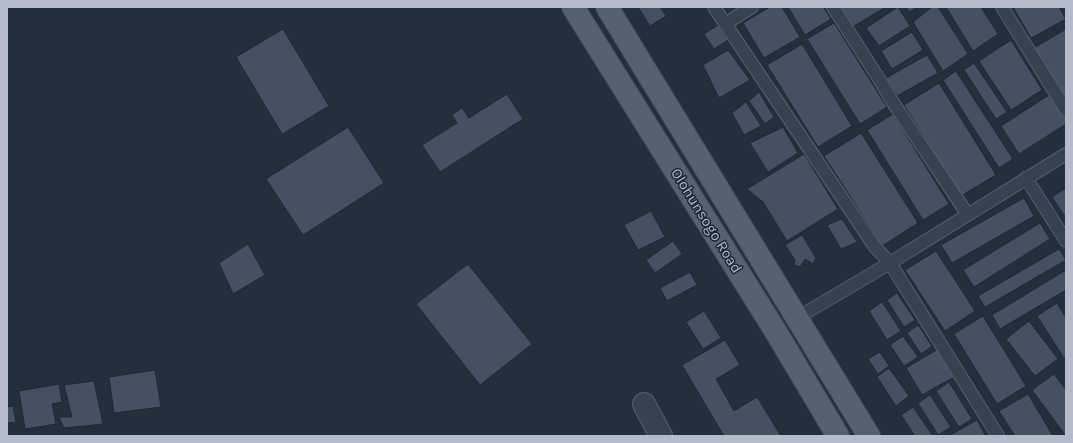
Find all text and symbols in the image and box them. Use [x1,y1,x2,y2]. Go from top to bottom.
street label: Olohunsogo Road [667,165,745,277]

